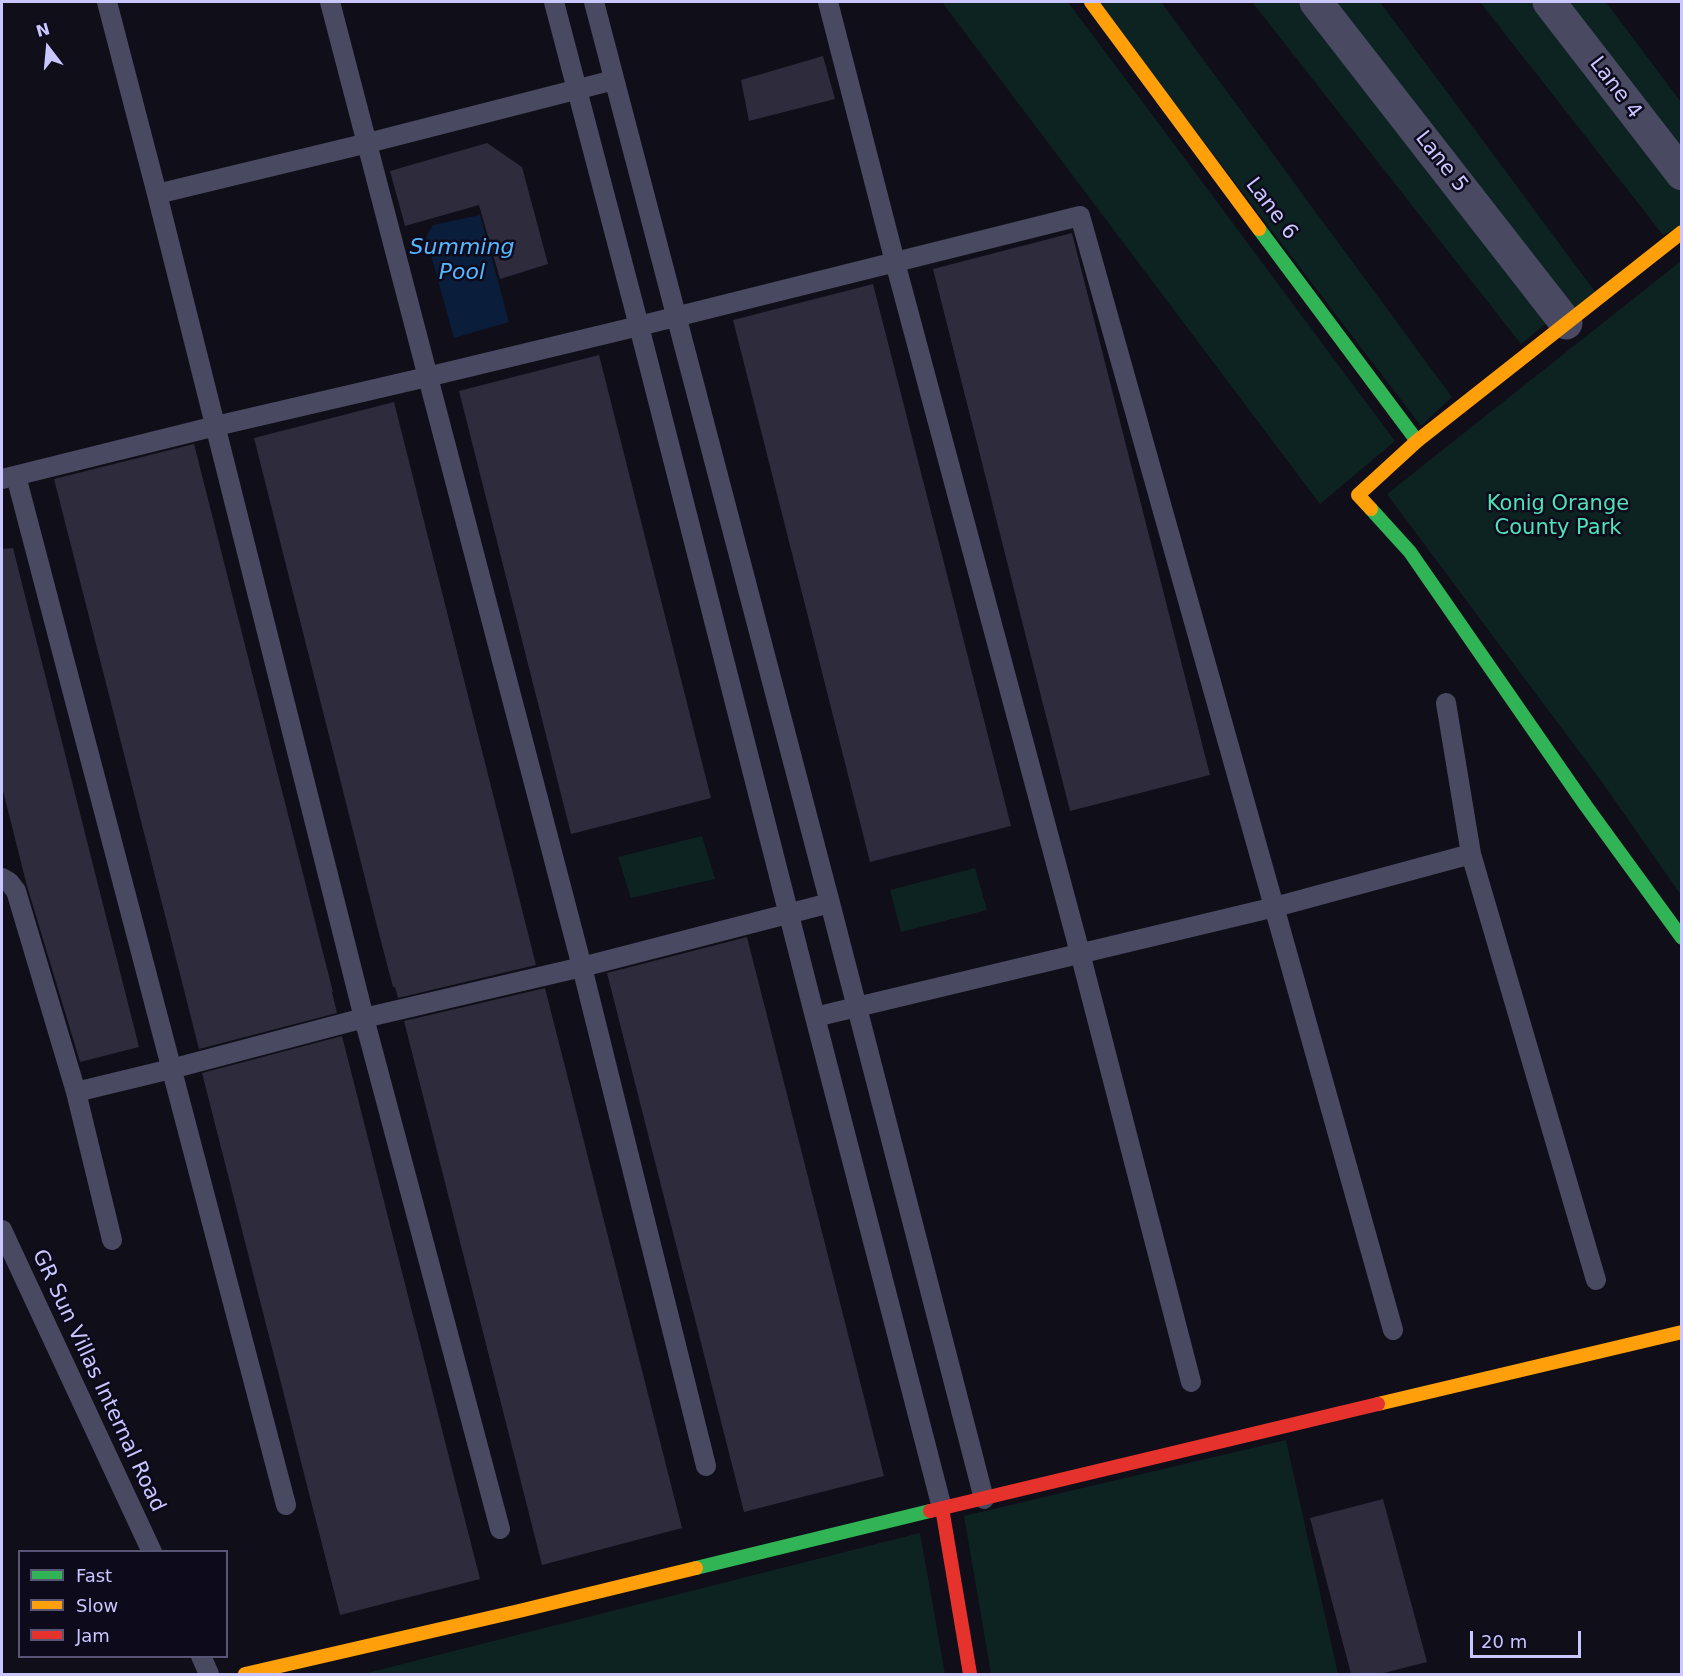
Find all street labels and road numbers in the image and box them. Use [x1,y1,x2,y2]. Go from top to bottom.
street label: Lane 4 [1584,52,1646,124]
street label: Lane 5 [1409,126,1473,198]
street label: Lane 6 [1240,173,1302,245]
street label: GR Sun Villas Internal Road [26,1246,170,1516]

